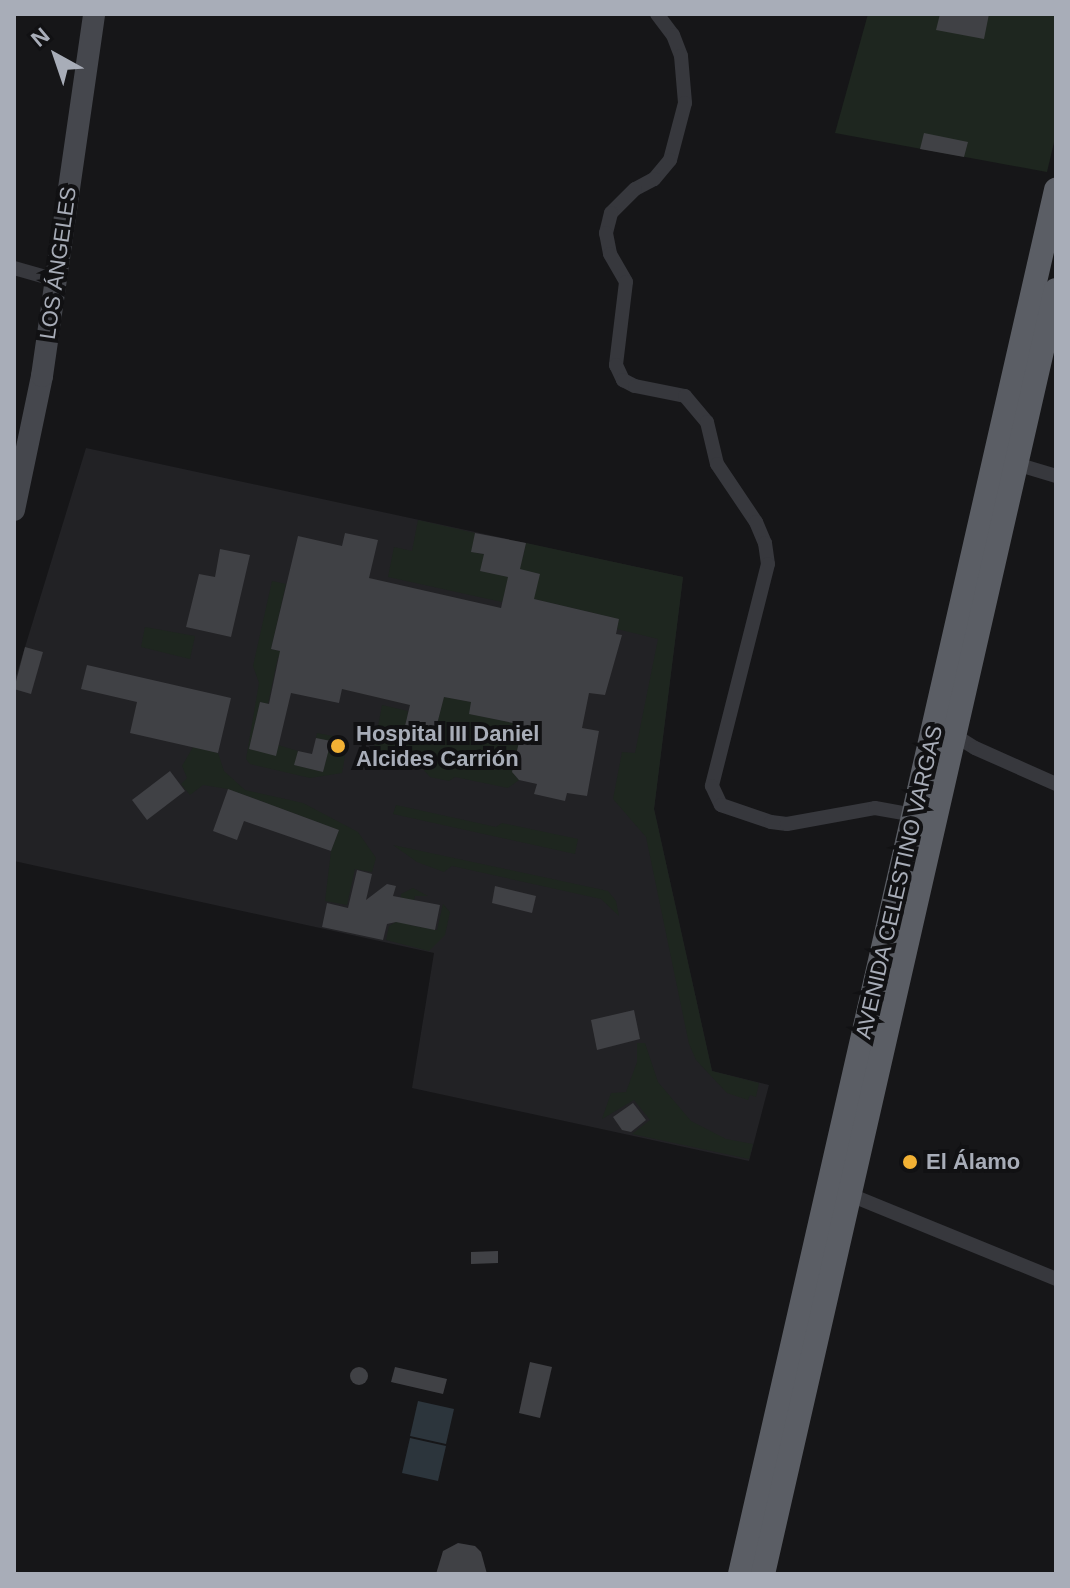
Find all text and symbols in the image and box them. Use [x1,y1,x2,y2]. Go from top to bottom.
north arrow [16,16,96,96]
text: N [26,23,54,52]
street label: LOS ÁNGELES [34,185,82,341]
place label: Hospital III Daniel Alcides Carrión [356,720,539,772]
street label: AVENIDA CELESTINO VARGAS [850,722,948,1042]
marker: Hospital III Daniel Alcides Carrión [327,735,349,757]
place label: El Álamo [926,1149,1020,1175]
marker: El Álamo [901,1153,919,1171]

